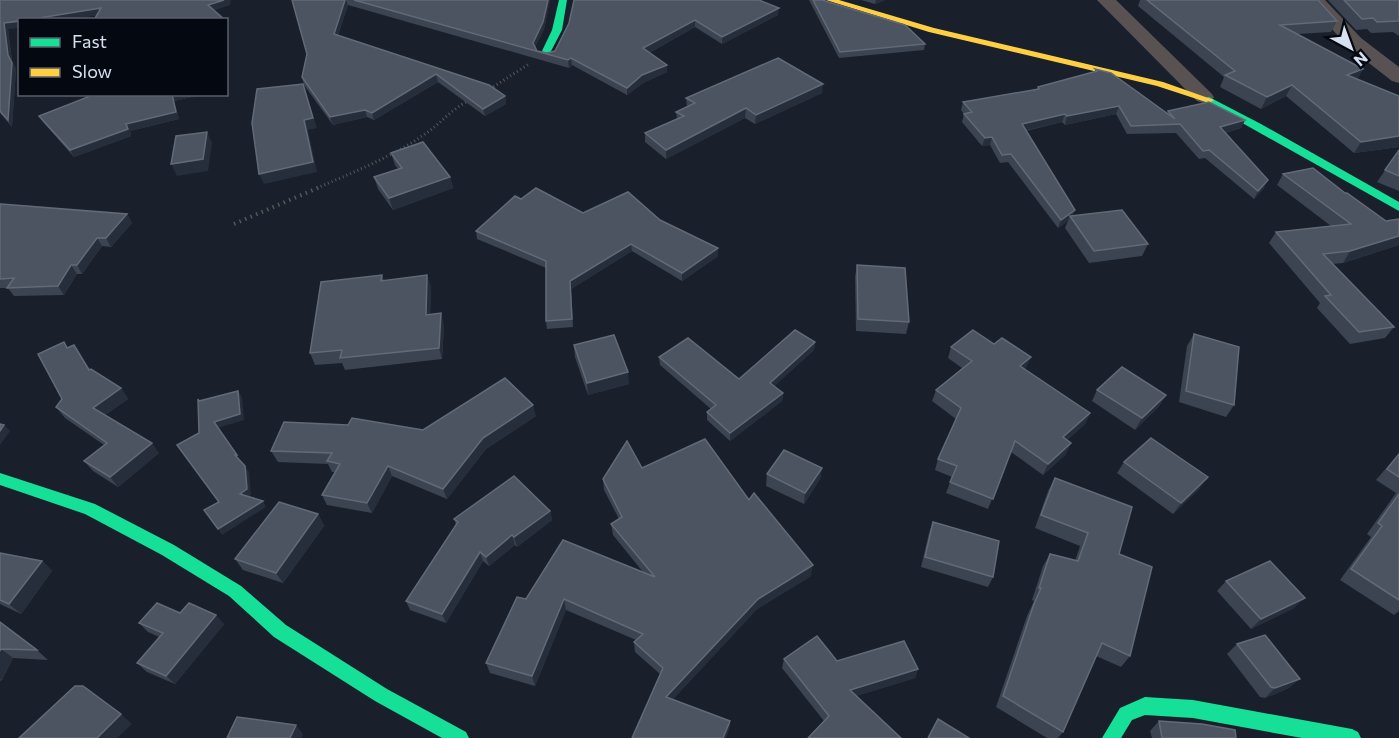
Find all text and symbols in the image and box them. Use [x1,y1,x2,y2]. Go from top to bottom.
legend [18,18,228,96]
north arrow [1321,18,1381,78]
text: Fast [72,30,107,52]
text: N [1350,49,1372,71]
text: Slow [72,60,112,82]

